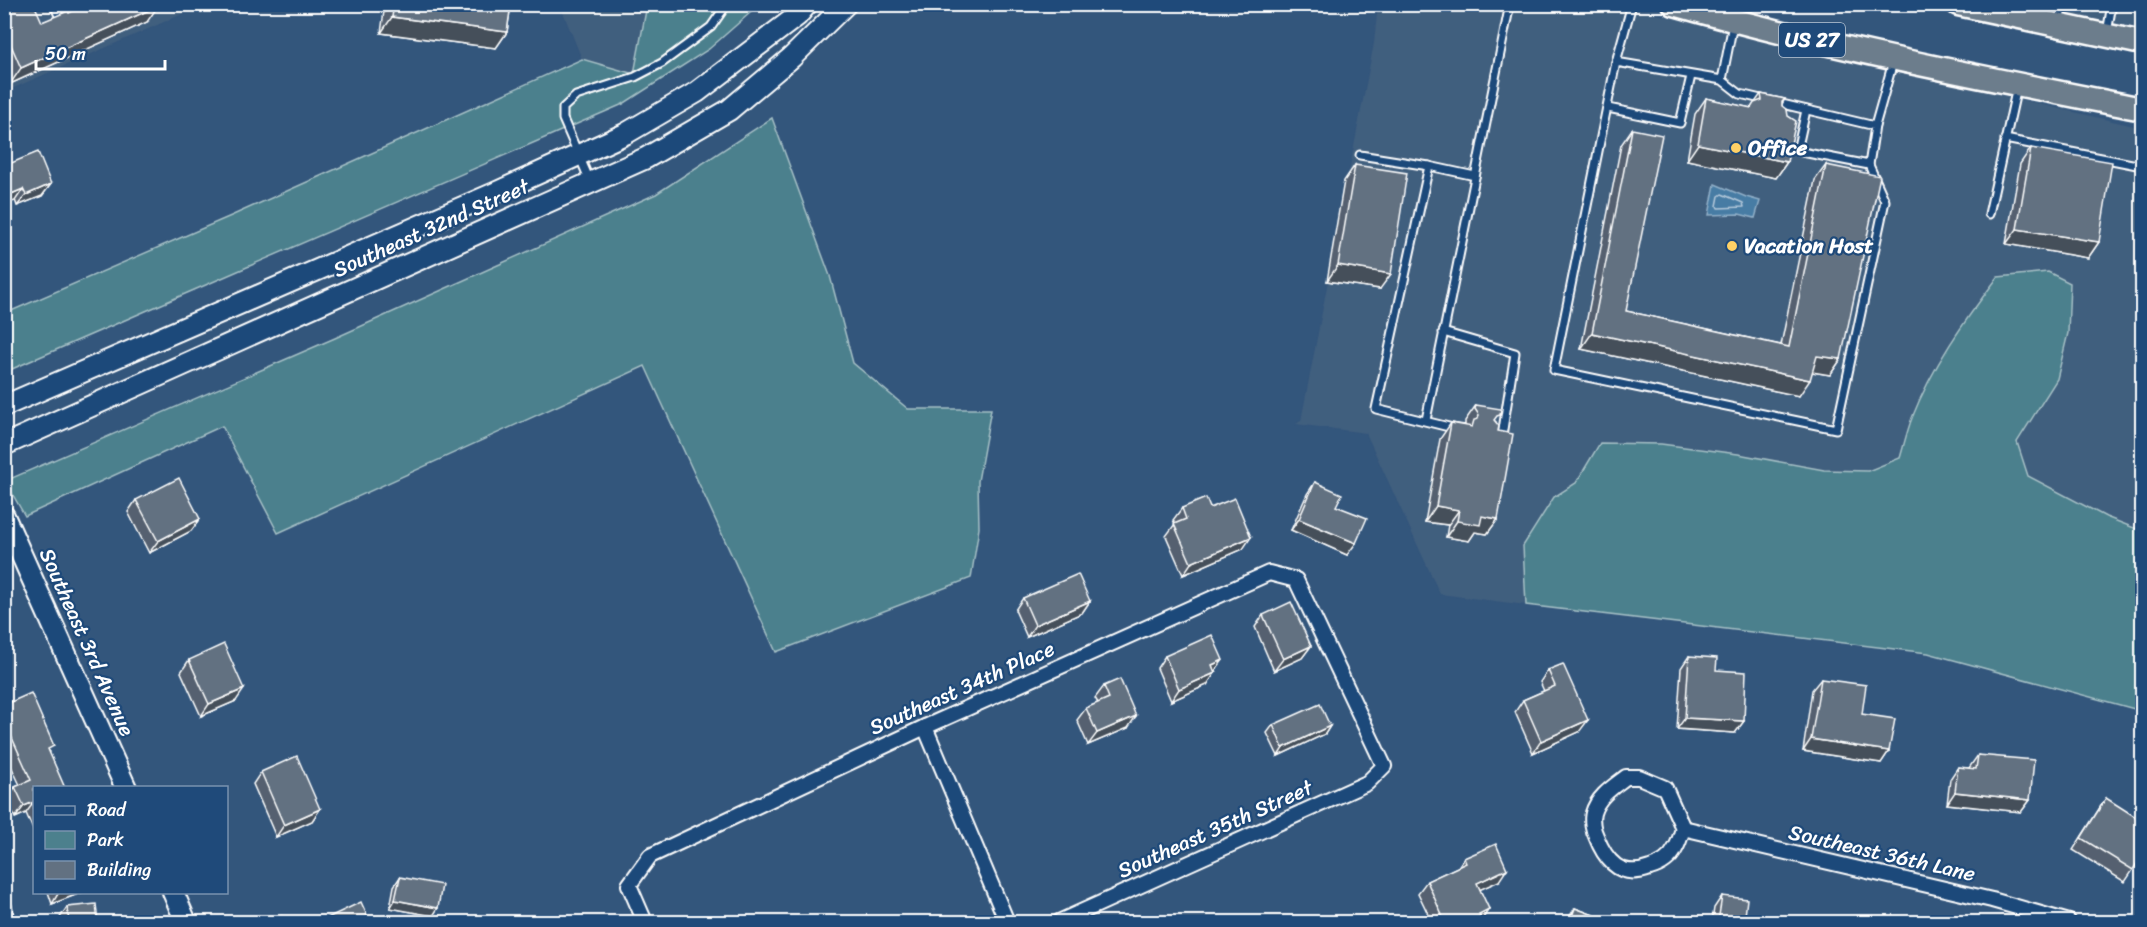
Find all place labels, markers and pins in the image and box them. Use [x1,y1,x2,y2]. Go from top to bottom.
place label: Office [1748,129,1807,167]
marker: Office [1729,141,1743,155]
place label: Vacation Host [1744,227,1874,265]
marker: Vacation Host [1725,239,1739,253]

